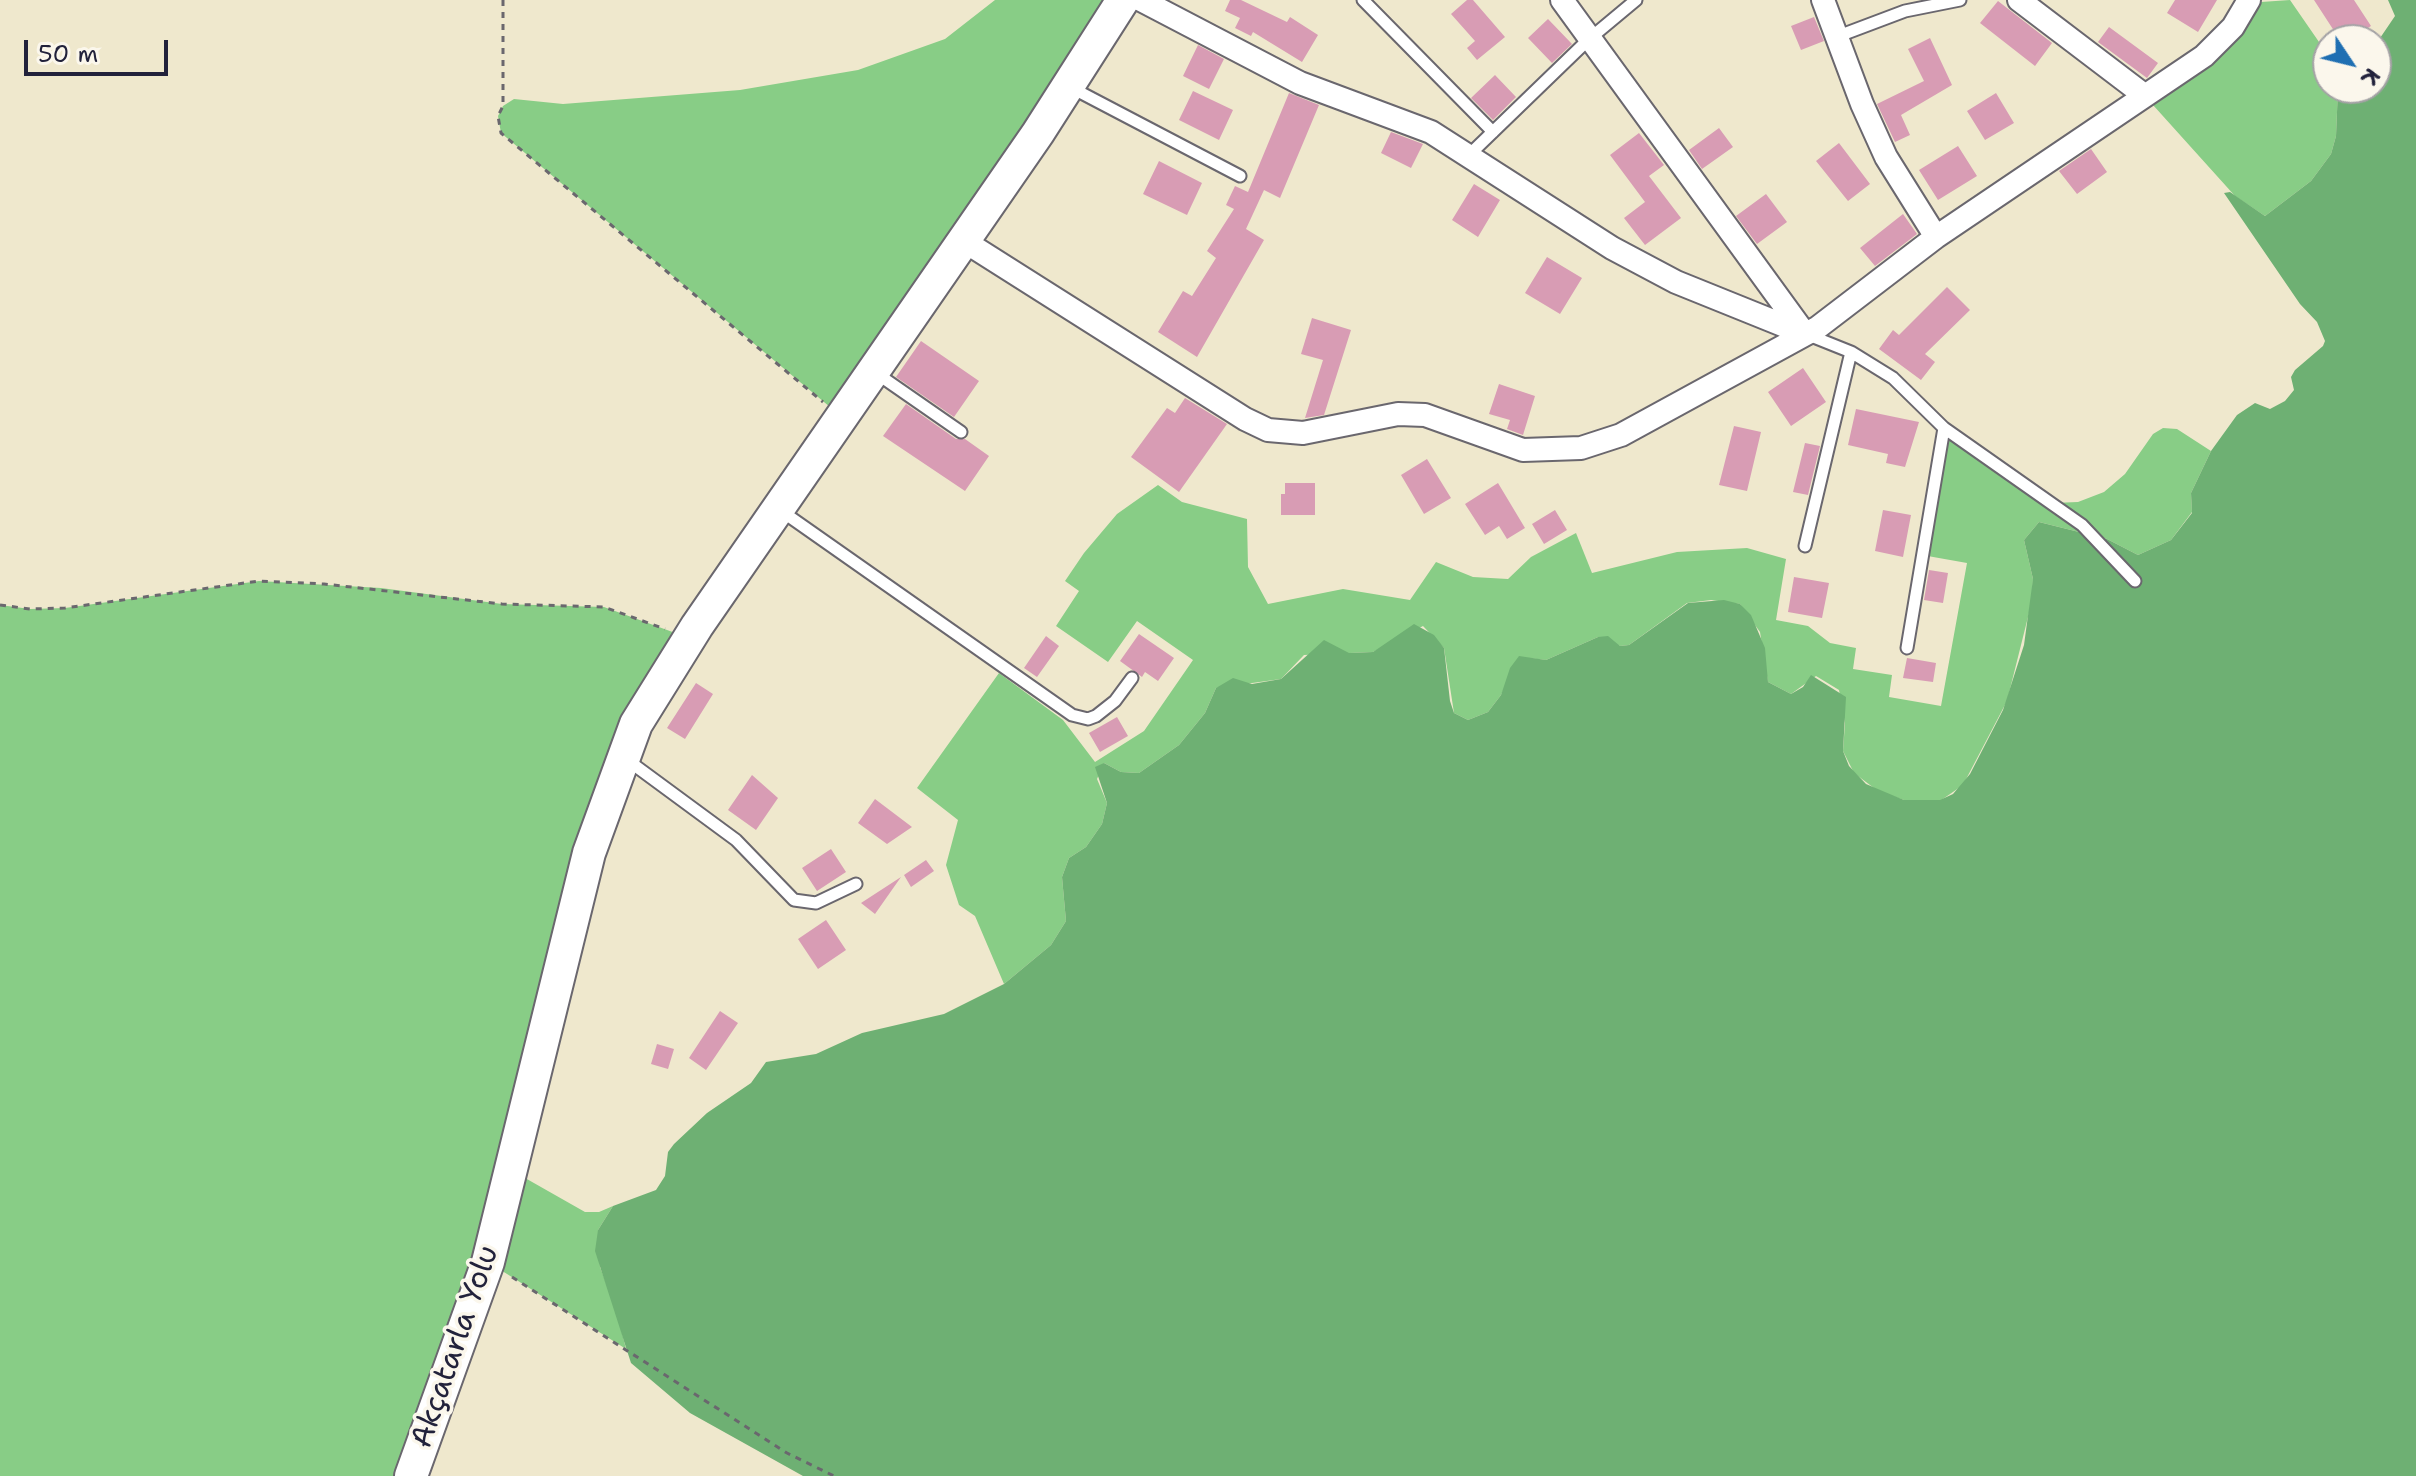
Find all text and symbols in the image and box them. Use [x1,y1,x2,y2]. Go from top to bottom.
scale bar [28,24,172,74]
north arrow [2312,24,2392,104]
text: 50 m [38,38,98,70]
text: K [2354,62,2387,91]
street label: Akçatarla Yolu [405,1241,507,1453]

